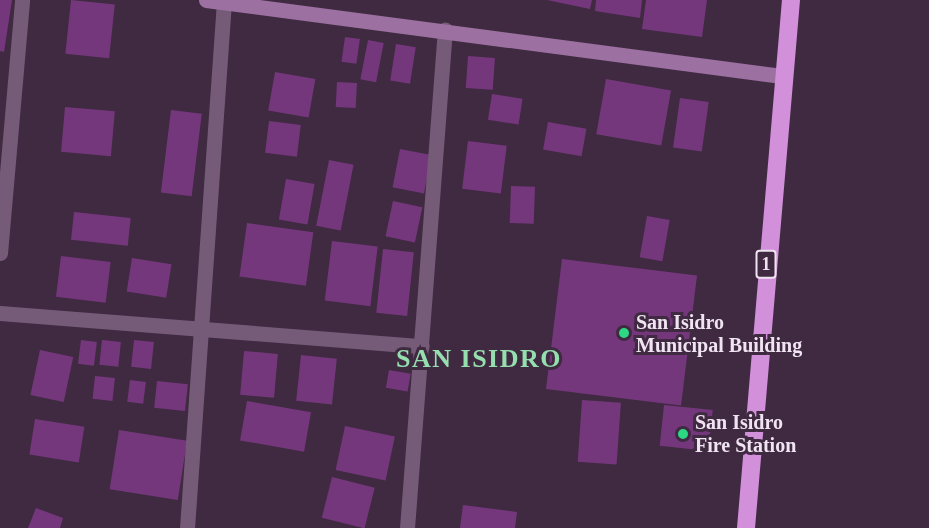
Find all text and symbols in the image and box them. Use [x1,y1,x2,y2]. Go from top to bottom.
road number: 1 [756,249,777,279]
place label: San Isidro Municipal Building [636,310,802,357]
marker: San Isidro Municipal Building [617,326,631,340]
district label: SAN ISIDRO [396,343,562,375]
place label: San Isidro Fire Station [695,410,796,457]
marker: San Isidro Fire Station [676,427,690,441]

